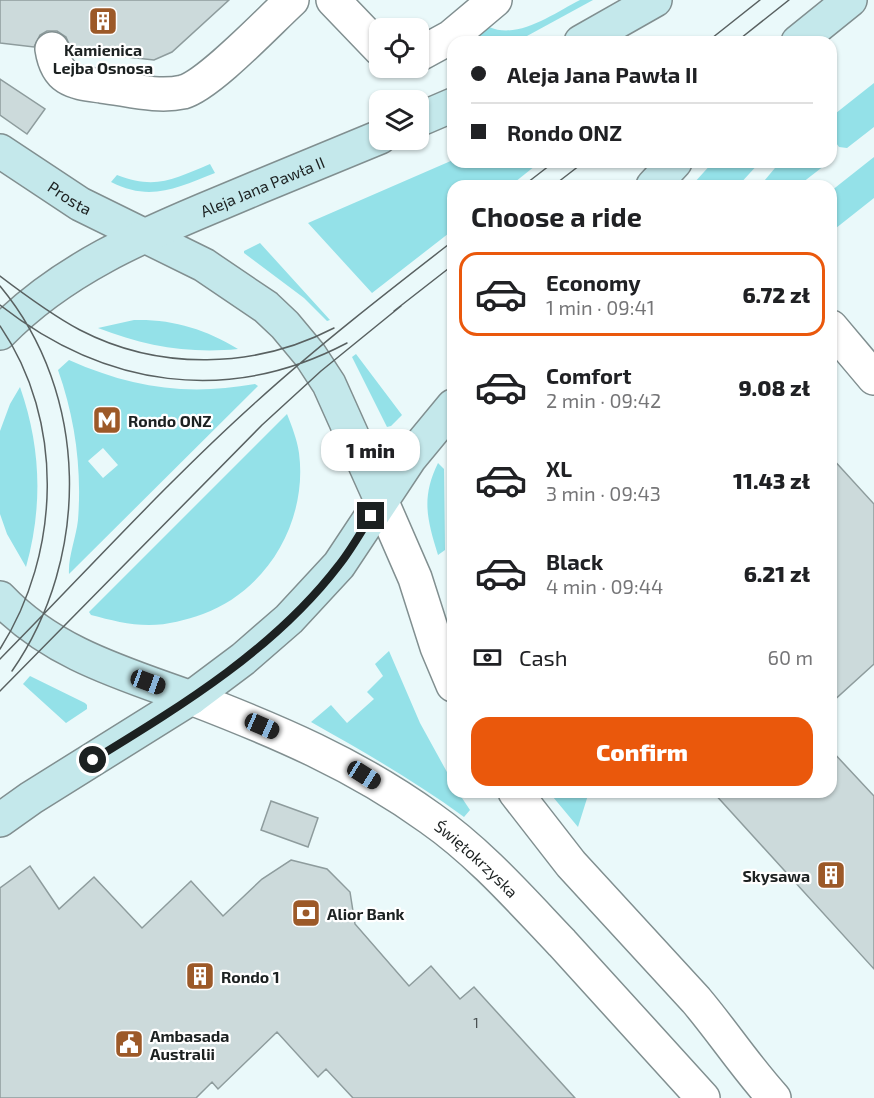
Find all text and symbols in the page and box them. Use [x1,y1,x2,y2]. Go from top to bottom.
building icon: Kamienica Lejba Osnosa [87,5,119,37]
map controls [369,18,429,150]
button: locate [369,18,429,78]
place label: Kamienica Lejba Osnosa [53,40,153,77]
text: Aleja Jana Pawła II [507,61,698,87]
button: layers [369,90,429,150]
text: Rondo ONZ [507,119,622,145]
street label: Aleja Jana Pawła II [197,152,327,220]
street label: Prosta [45,176,95,218]
text: Choose a ride [471,200,642,232]
icon: car [474,267,528,321]
text: Economy [546,269,641,295]
text: 6.72 zł [742,281,810,307]
text: 1 min · 09:41 [546,295,655,319]
icon: car [474,360,528,414]
text: Comfort [546,362,631,388]
text: 9.08 zł [738,374,810,400]
text: 2 min · 09:42 [546,388,661,412]
metro station icon: Rondo ONZ [91,404,123,436]
place label: Rondo ONZ [128,411,212,430]
callout: 1 min [322,429,421,471]
text: 1 min [346,438,395,462]
icon: car [474,453,528,507]
text: XL [546,455,572,481]
text: 11.43 zł [733,467,810,493]
text: 3 min · 09:43 [546,481,661,505]
route end [357,502,384,529]
icon: car [474,546,528,600]
text: Black [546,548,603,574]
text: 6.21 zł [744,560,810,586]
text: 4 min · 09:44 [546,574,663,598]
icon: cash [471,641,504,674]
text: Cash [519,644,568,670]
text: 60 m [768,645,813,669]
car [128,667,168,697]
car [242,710,282,742]
button: Confirm [471,717,813,786]
route start [79,746,106,773]
car [344,758,384,792]
street label: Świętokrzyska [431,815,523,901]
building icon: Skysawa [815,859,847,891]
place label: Skysawa [742,866,810,886]
bank icon: Alior Bank [290,897,322,929]
place label: Alior Bank [327,904,405,923]
building icon: Rondo 1 [184,960,216,992]
place label: Rondo 1 [221,967,280,986]
house number: 1 [473,1014,479,1031]
place label: Ambasada Australii [150,1026,229,1063]
public building icon: Ambasada Australii [113,1028,145,1060]

